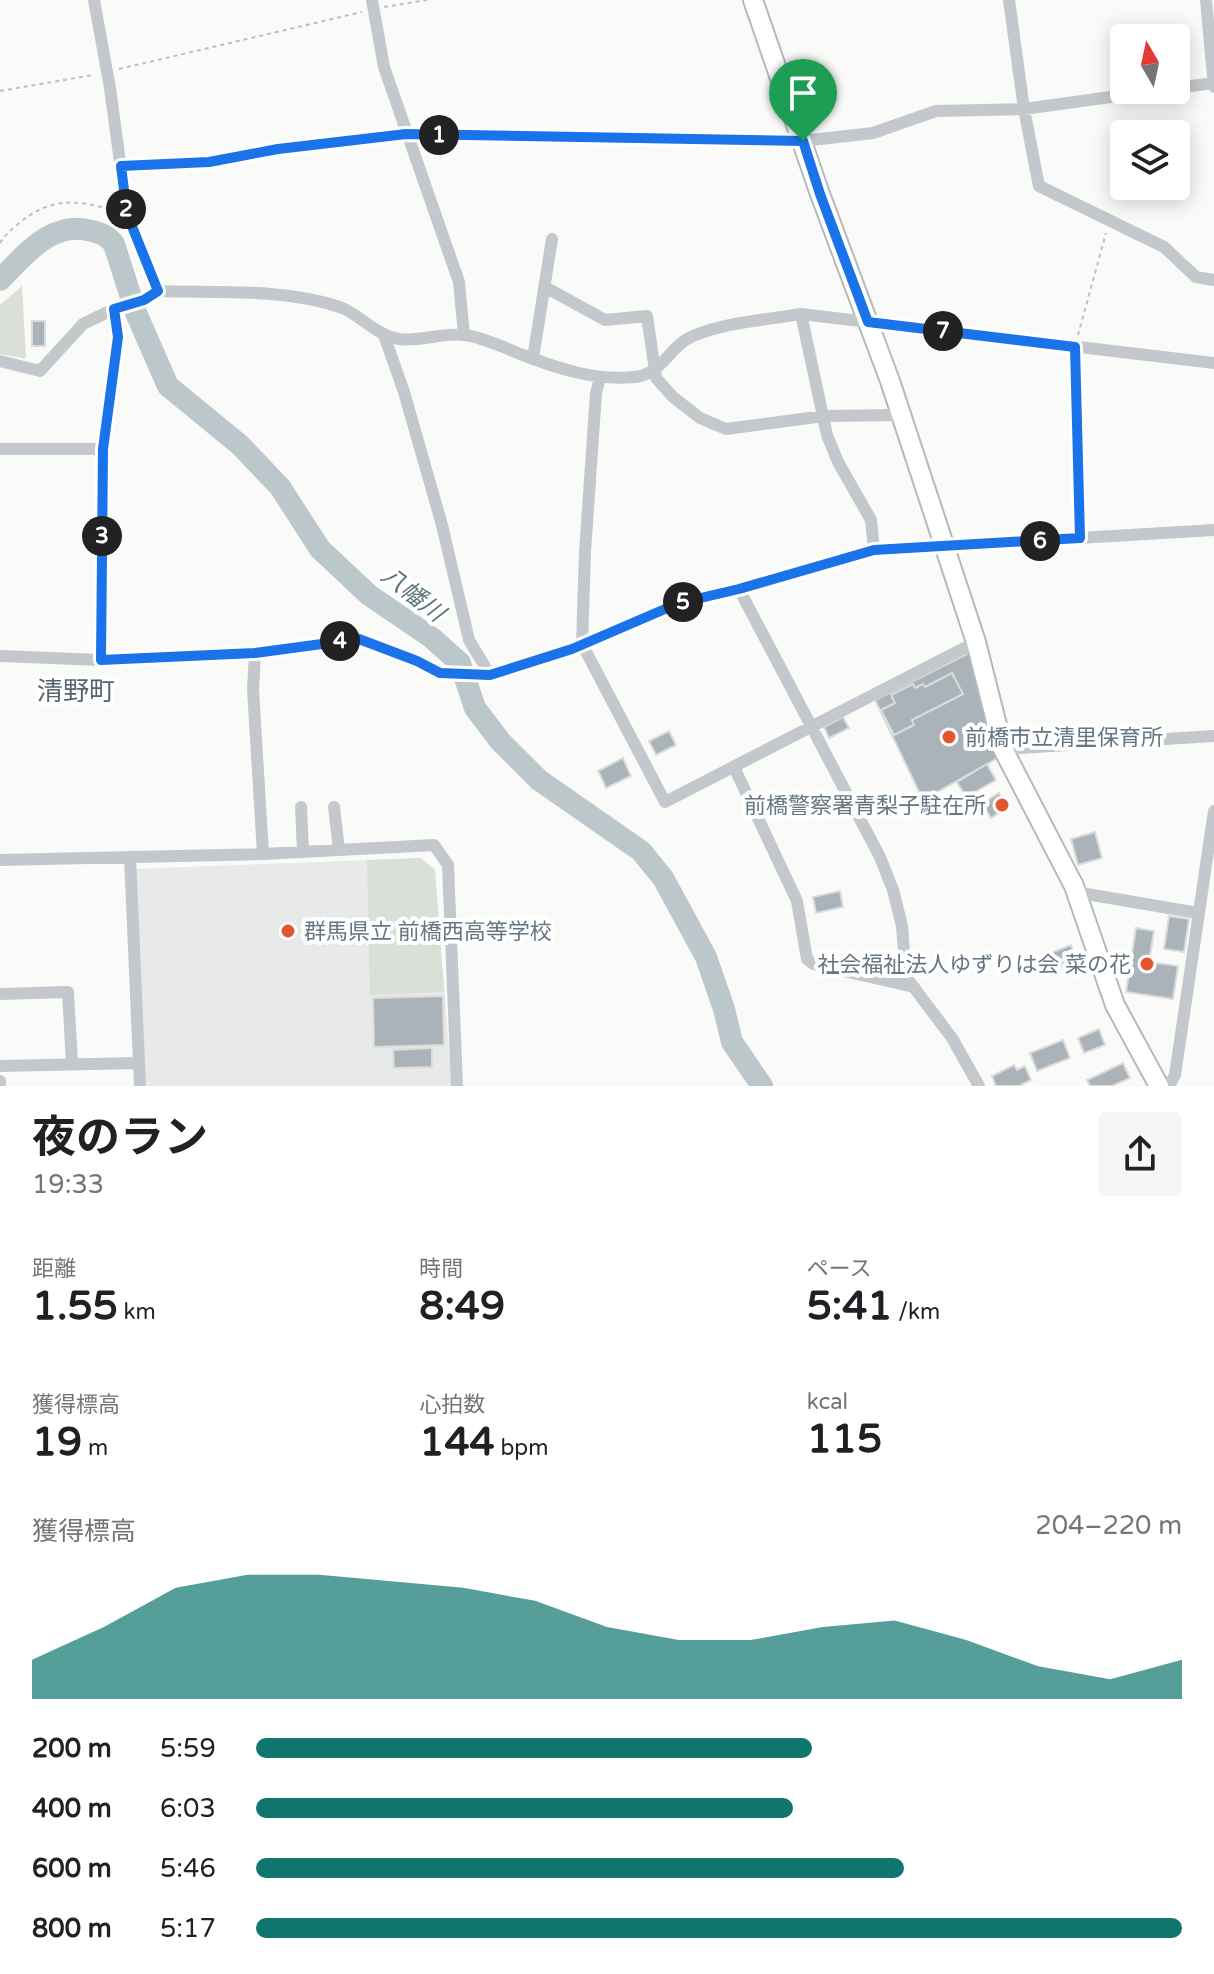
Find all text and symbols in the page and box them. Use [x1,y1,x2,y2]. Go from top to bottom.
north arrow [1110,24,1190,104]
map controls [1110,24,1190,200]
pin [769,59,837,141]
icon: arrive [781,71,825,115]
pin: 1 [419,115,459,155]
button: layers [1110,120,1190,200]
text: 1 [432,122,446,148]
pin: 2 [106,189,146,229]
text: 2 [119,196,133,222]
pin: 7 [923,311,963,351]
text: 7 [936,318,950,344]
pin: 3 [82,516,122,556]
pin: 6 [1020,521,1060,561]
text: 3 [95,523,109,549]
text: 6 [1033,528,1047,554]
water label: 八幡川 [375,561,452,630]
pin: 5 [663,582,703,622]
text: 5 [676,589,690,615]
pin: 4 [320,621,360,661]
text: 4 [333,628,347,654]
district label: 清野町 [37,676,115,707]
place label: 前橋市立清里保育所 [965,725,1163,751]
marker: 前橋市立清里保育所 [940,728,958,746]
place label: 前橋警察署青梨子駐在所 [744,793,986,819]
marker: 前橋警察署青梨子駐在所 [993,796,1011,814]
place label: 群馬県立 前橋西高等学校 [304,919,552,945]
marker: 群馬県立 前橋西高等学校 [279,922,297,940]
place label: 社会福祉法人ゆずりは会 菜の花 [817,952,1131,978]
marker: 社会福祉法人ゆずりは会 菜の花 [1138,955,1156,973]
text: 夜のラン [32,1112,208,1165]
button: share [1098,1112,1182,1196]
text: 19:33 [32,1169,104,1200]
text: 距離 [32,1256,76,1282]
text: 時間 [419,1256,463,1282]
text: ペース [807,1256,872,1282]
text: 1.55 [32,1282,118,1330]
text: 8:49 [419,1282,505,1330]
text: 5:41 [807,1282,892,1330]
text: km [118,1299,156,1325]
text: /km [892,1299,940,1325]
text: kcal [807,1389,848,1415]
text: 獲得標高 [32,1392,120,1418]
text: 心拍数 [419,1392,485,1418]
text: 115 [807,1415,882,1463]
text: 19 [32,1418,82,1466]
text: 144 [419,1418,495,1466]
text: m [82,1435,108,1461]
text: bpm [495,1435,548,1461]
text: 204–220 m [1035,1510,1182,1541]
text: 獲得標高 [32,1516,136,1547]
text: 200 m [32,1733,112,1764]
text: 5:59 [160,1733,216,1764]
text: 400 m [32,1793,112,1824]
text: 6:03 [160,1793,216,1824]
text: 600 m [32,1853,112,1884]
text: 5:46 [160,1853,216,1884]
text: 800 m [32,1913,112,1944]
text: 5:17 [160,1913,216,1944]

